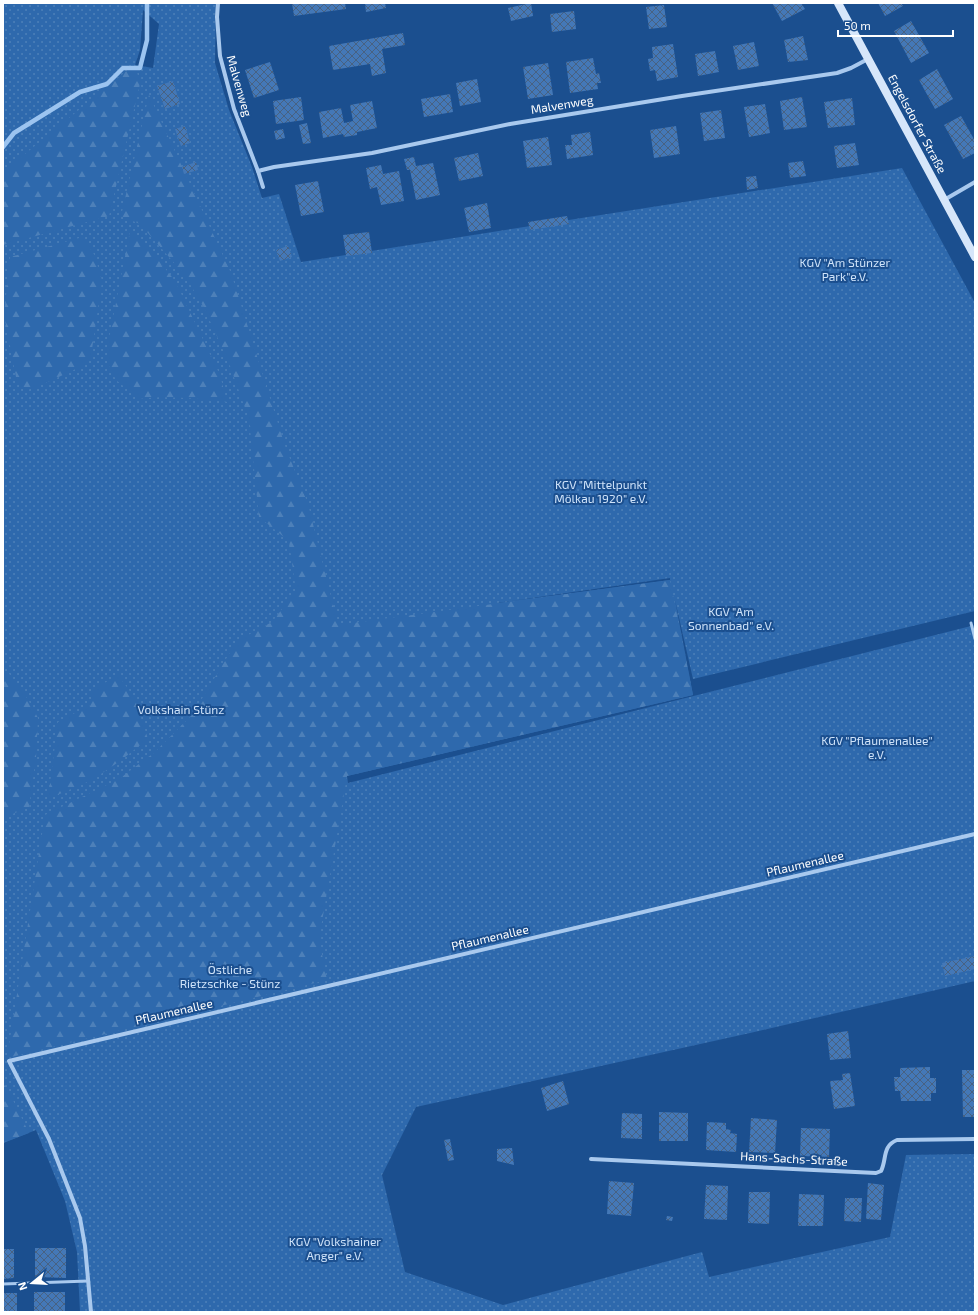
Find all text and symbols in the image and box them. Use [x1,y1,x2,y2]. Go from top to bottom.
scale bar [838,12,953,38]
text: 50 m [844,18,871,32]
street label: Malvenweg [225,53,255,118]
street label: Engelsdorfer Straße [886,72,950,176]
street label: Malvenweg [530,92,594,116]
park label: KGV "Am Stünzer Park"e.V. [800,255,891,283]
park label: KGV "Mittelpunkt Mölkau 1920" e.V. [554,477,648,505]
park label: KGV "Am Sonnenbad" e.V. [688,604,774,632]
park label: Volkshain Stünz [138,702,224,716]
park label: KGV "Pflaumenallee" e.V. [821,733,933,761]
street label: Pflaumenallee [765,847,845,879]
street label: Pflaumenallee [450,921,530,953]
park label: Östliche Rietzschke - Stünz [180,962,280,990]
street label: Pflaumenallee [134,995,214,1027]
street label: Hans-Sachs-Straße [740,1148,848,1168]
park label: KGV "Volkshainer Anger" e.V. [289,1234,381,1262]
north arrow [12,1263,52,1303]
text: N [15,1280,29,1292]

